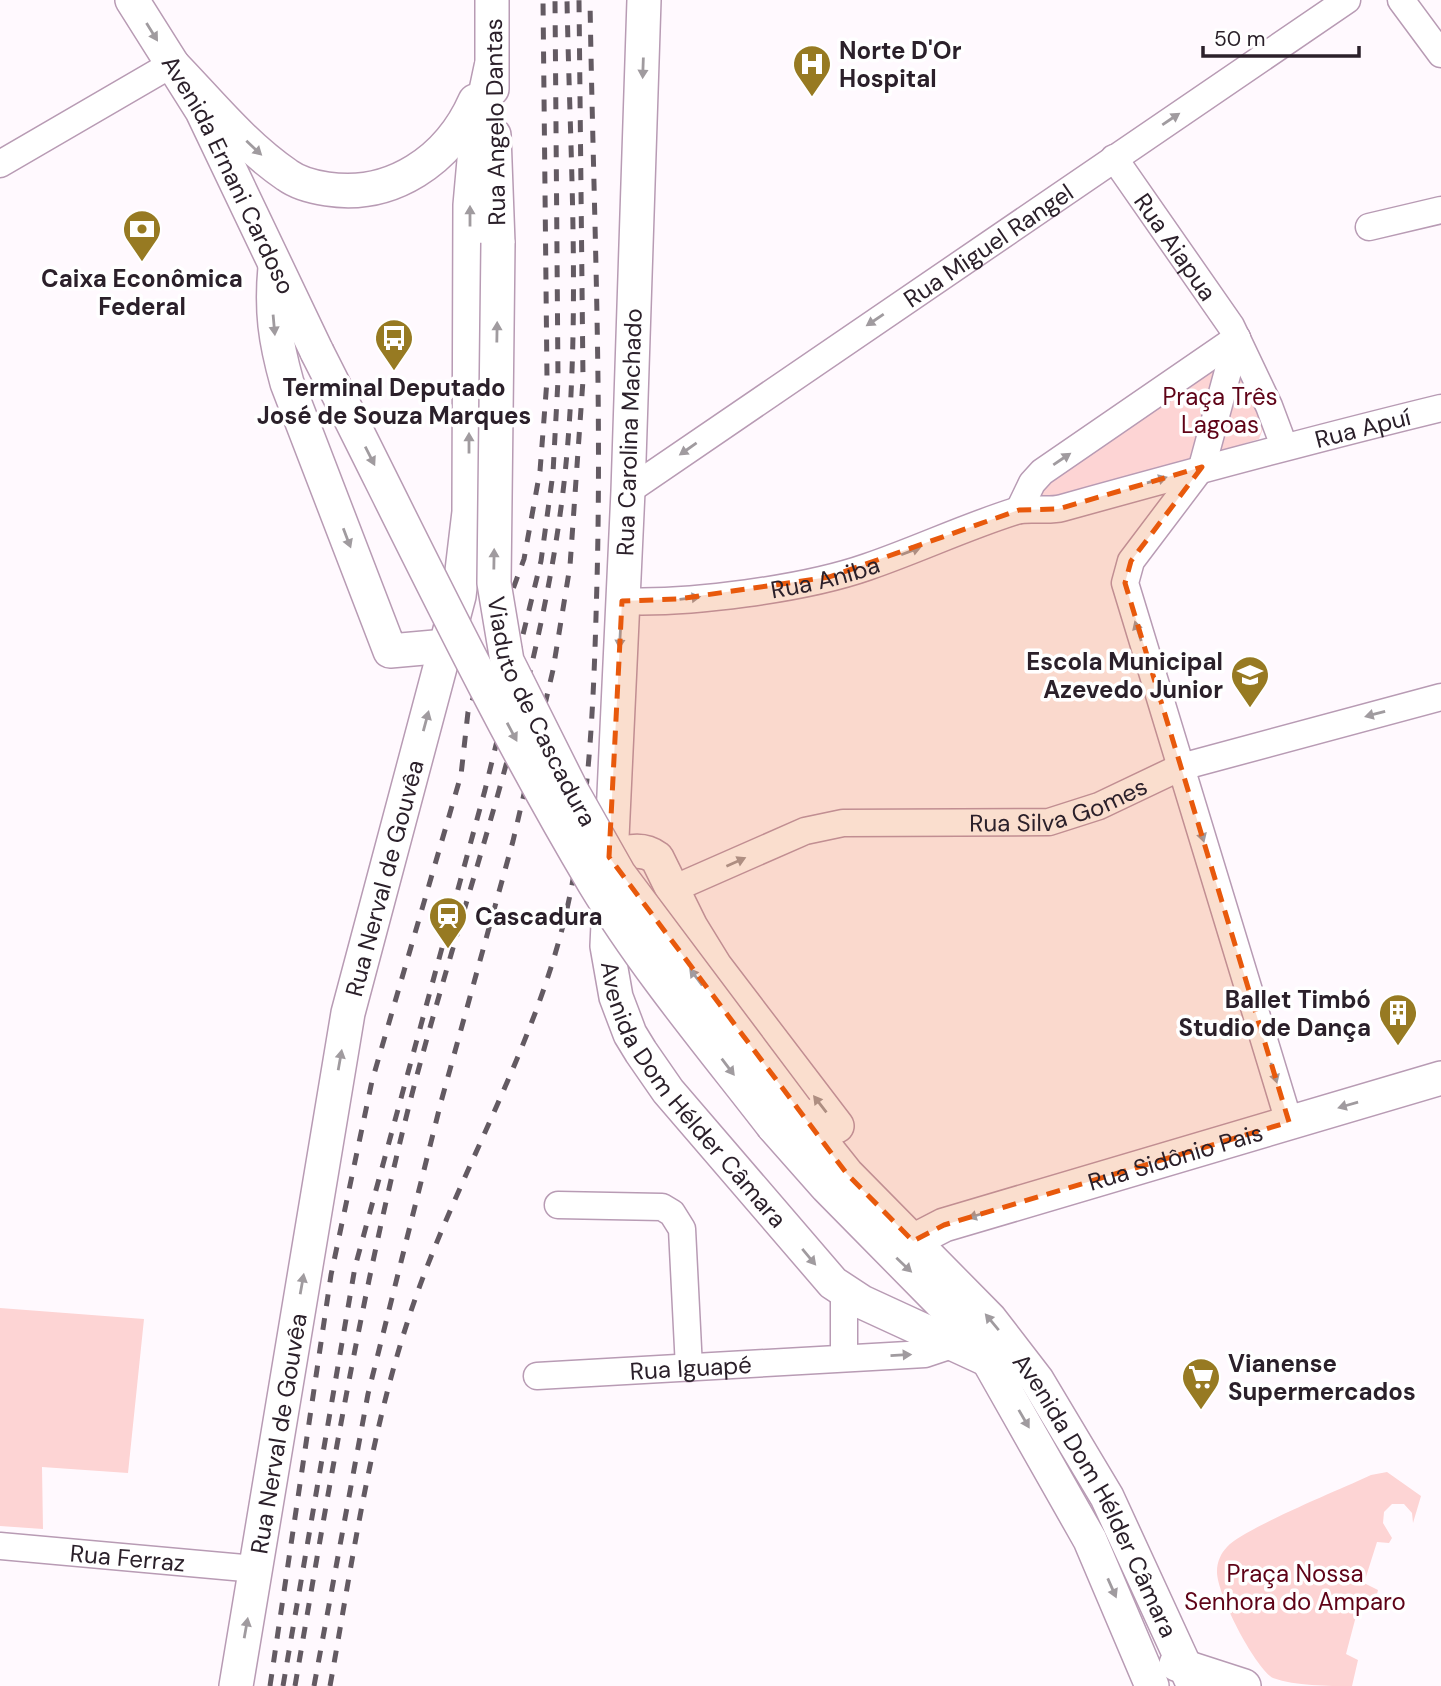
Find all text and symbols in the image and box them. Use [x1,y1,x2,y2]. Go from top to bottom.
scale bar [1203,14,1359,58]
street label: Rua Angelo Dantas [478,18,512,226]
one-way arrow [146,22,159,42]
text: 50 m [1214,25,1265,53]
place label: Norte D'Or Hospital [839,35,962,94]
hospital icon: Norte D'Or Hospital [791,43,833,98]
street label: Avenida Ernani Cardoso [155,49,302,299]
one-way arrow [637,57,648,79]
one-way arrow [1161,113,1180,126]
one-way arrow [245,140,263,156]
street label: Rua Miguel Rangel [897,176,1079,314]
street label: Rua Aiapua [1128,187,1224,306]
one-way arrow [464,205,476,227]
bank icon: Caixa Econômica Federal [121,208,163,263]
place label: Caixa Econômica Federal [41,263,243,322]
street label: Rua Carolina Machado [609,308,649,556]
one-way arrow [866,313,885,326]
one-way arrow [268,315,279,337]
bus stop icon: Terminal Deputado José de Souza Marques [373,317,415,372]
one-way arrow [491,320,503,342]
place label: Terminal Deputado José de Souza Marques [257,372,531,431]
park label: Praça Três Lagoas [1162,381,1278,440]
street label: Rua Apuí [1311,400,1414,455]
one-way arrow [463,432,475,454]
one-way arrow [679,442,697,456]
one-way arrow [364,447,376,467]
one-way arrow [1052,453,1071,466]
one-way arrow [1146,475,1167,485]
one-way arrow [341,527,352,548]
one-way arrow [901,545,922,556]
one-way arrow [489,548,500,570]
street label: Rua Aniba [768,548,884,605]
one-way arrow [679,592,701,603]
street label: Viaduto de Cascadura [481,594,604,832]
one-way arrow [1133,621,1143,642]
one-way arrow [614,627,625,649]
place label: Escola Municipal Azevedo Junior [1026,646,1223,705]
school or university icon: Escola Municipal Azevedo Junior [1229,654,1271,709]
one-way arrow [1364,709,1386,720]
one-way arrow [422,710,432,731]
one-way arrow [505,723,517,743]
street label: Rua Nerval de Gouvêa [338,756,430,1000]
street label: Rua Silva Gomes [969,770,1152,838]
one-way arrow [1197,822,1207,843]
one-way arrow [726,856,746,868]
station icon: Cascadura [427,895,469,950]
place label: Cascadura [475,901,603,932]
street label: Avenida Dom Hélder Câmara [594,959,794,1234]
one-way arrow [688,969,703,987]
place label: Ballet Timbó Studio de Dança [1178,984,1371,1043]
building icon: Ballet Timbó Studio de Dança [1377,992,1419,1047]
one-way arrow [335,1049,346,1071]
one-way arrow [720,1057,735,1075]
one-way arrow [1270,1063,1280,1084]
one-way arrow [813,1096,828,1114]
one-way arrow [1337,1100,1359,1111]
street label: Rua Sidônio Pais [1084,1116,1266,1197]
one-way arrow [967,1210,988,1221]
one-way arrow [801,1249,816,1266]
one-way arrow [895,1257,913,1273]
one-way arrow [297,1273,308,1295]
street label: Rua Nerval de Gouvêa [243,1311,313,1556]
one-way arrow [984,1313,1000,1331]
street label: Avenida Dom Hélder Câmara [1006,1347,1185,1642]
street label: Rua Iguapé [629,1348,753,1386]
place label: Vianense Supermercados [1228,1348,1416,1407]
one-way arrow [890,1350,912,1361]
supermarket icon: Vianense Supermercados [1180,1356,1222,1411]
one-way arrow [1018,1409,1030,1428]
street label: Rua Ferraz [69,1537,186,1578]
park label: Praça Nossa Senhora do Amparo [1184,1558,1406,1617]
one-way arrow [1106,1578,1118,1598]
one-way arrow [241,1617,252,1639]

